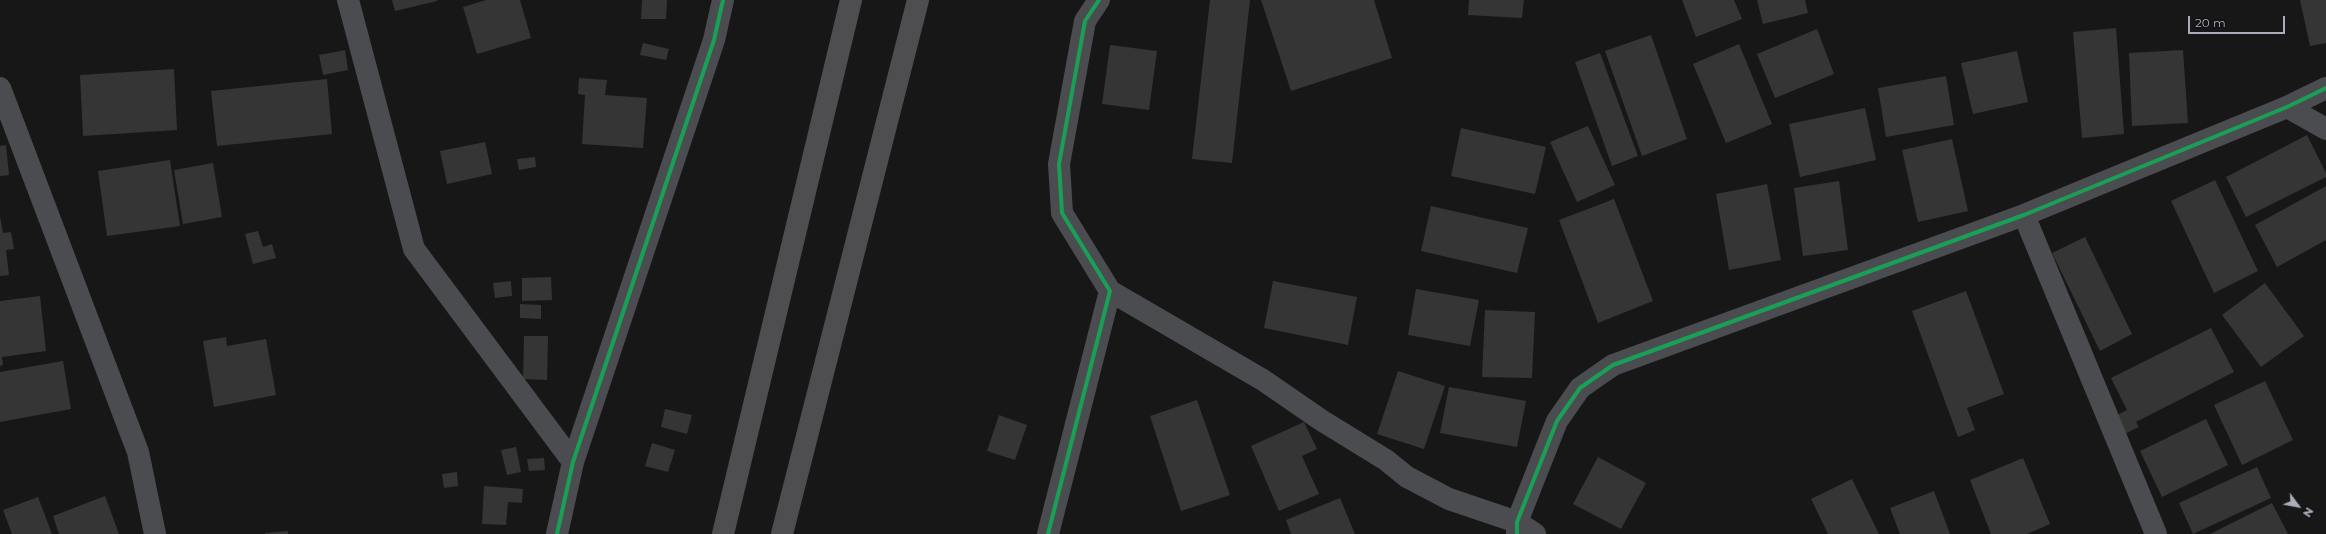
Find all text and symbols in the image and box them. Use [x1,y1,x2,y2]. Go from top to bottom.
scale bar [2190,8,2287,34]
text: 20 m [2195,15,2226,30]
north arrow [2278,486,2318,526]
text: N [2300,505,2316,520]

